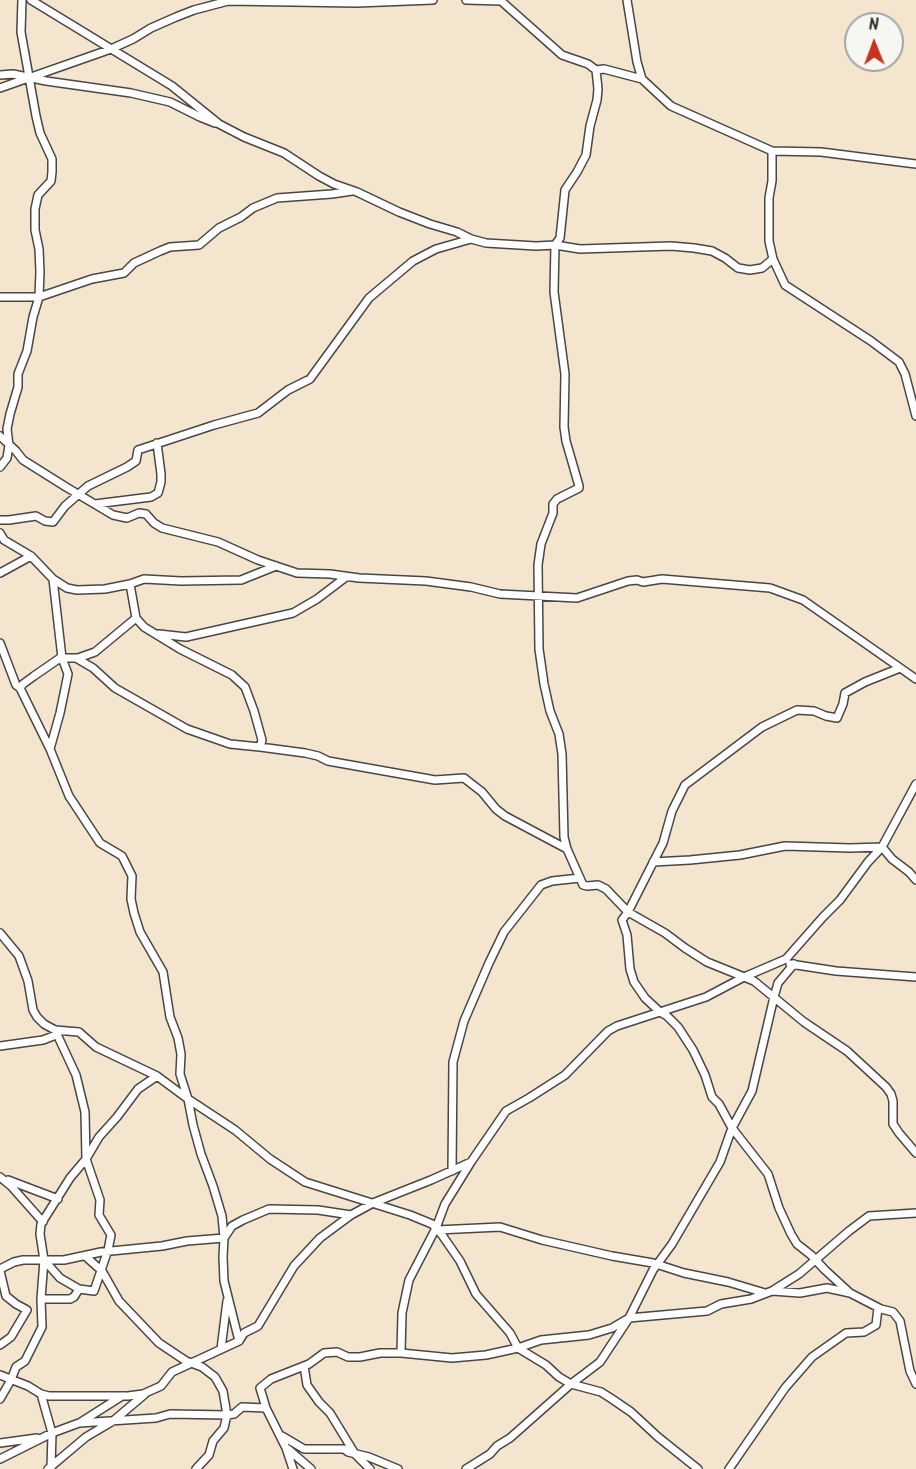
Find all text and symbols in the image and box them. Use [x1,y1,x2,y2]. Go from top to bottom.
north arrow [844,12,904,72]
text: N [868,13,879,38]

